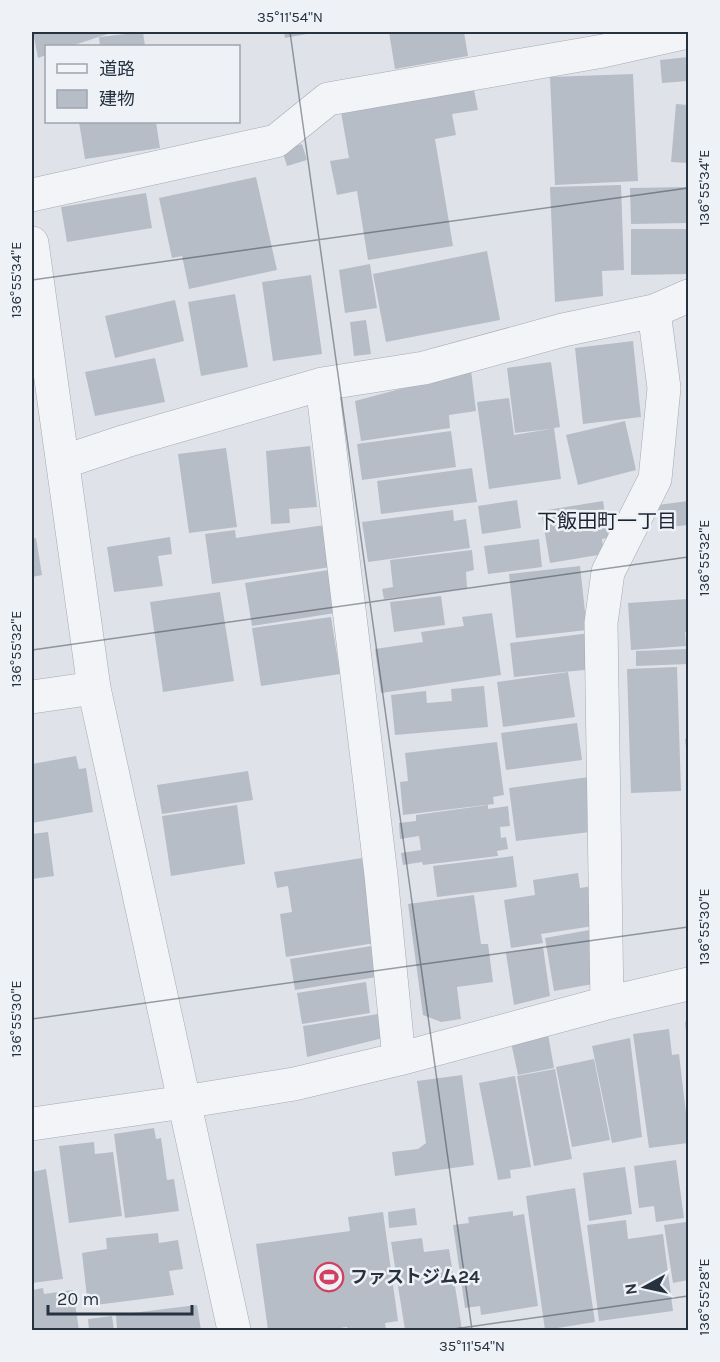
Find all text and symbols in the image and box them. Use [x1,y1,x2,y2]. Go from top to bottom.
text: 35°11'54"N [257,8,323,26]
legend [45,45,240,123]
text: 道路 [99,58,135,80]
text: 建物 [99,88,135,110]
text: 136°55'34"E [695,150,713,226]
text: 136°55'34"E [7,242,25,318]
district label: 下飯田町一丁目 [537,510,677,533]
text: 136°55'32"E [695,519,713,597]
text: 136°55'32"E [7,610,25,688]
text: 136°55'30"E [695,888,713,966]
text: 136°55'30"E [7,980,25,1058]
north arrow [615,1257,675,1317]
text: 136°55'28"E [695,1258,713,1336]
sports icon: ファストジム24 [313,1261,345,1293]
place label: ファストジム24 [350,1266,480,1288]
scale bar [48,1278,192,1316]
text: N [620,1282,641,1296]
text: 20 m [57,1288,99,1310]
text: 35°11'54"N [439,1337,505,1355]

